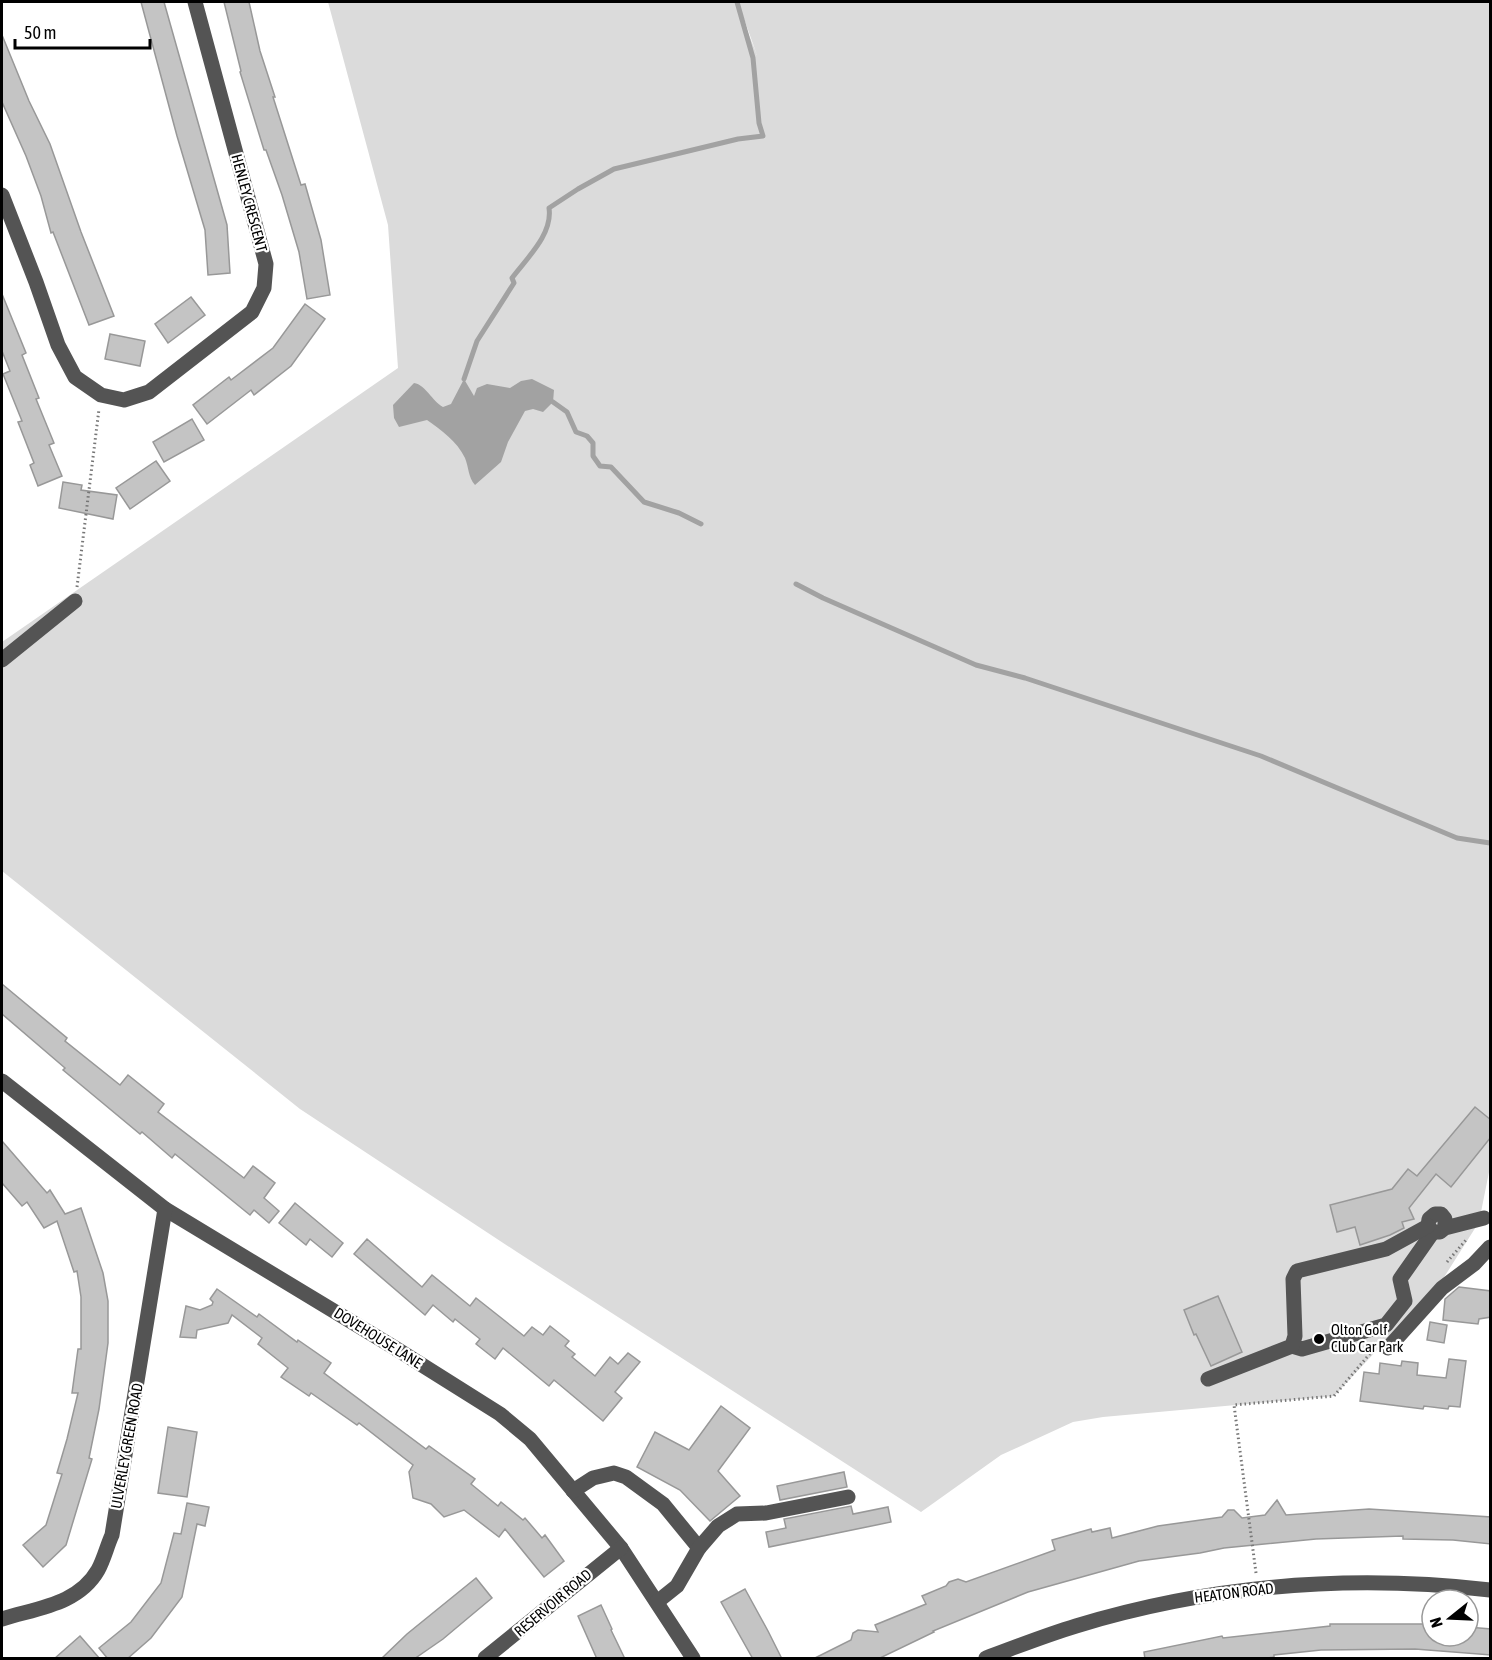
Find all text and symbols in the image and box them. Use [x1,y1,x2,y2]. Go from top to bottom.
scale bar [15,12,150,50]
text: 50 m [24,22,56,43]
street label: HENLEY CRESCENT [228,152,271,254]
street label: DOVEHOUSE LANE [331,1304,426,1372]
place label: Olton Golf Club Car Park [1331,1321,1404,1355]
marker: Olton Golf Club Car Park [1312,1332,1326,1346]
street label: ULVERLEY GREEN ROAD [107,1382,146,1510]
street label: RESERVOIR ROAD [511,1566,595,1640]
street label: HEATON ROAD [1193,1579,1275,1606]
north arrow [1420,1588,1480,1648]
text: N [1426,1615,1446,1630]

